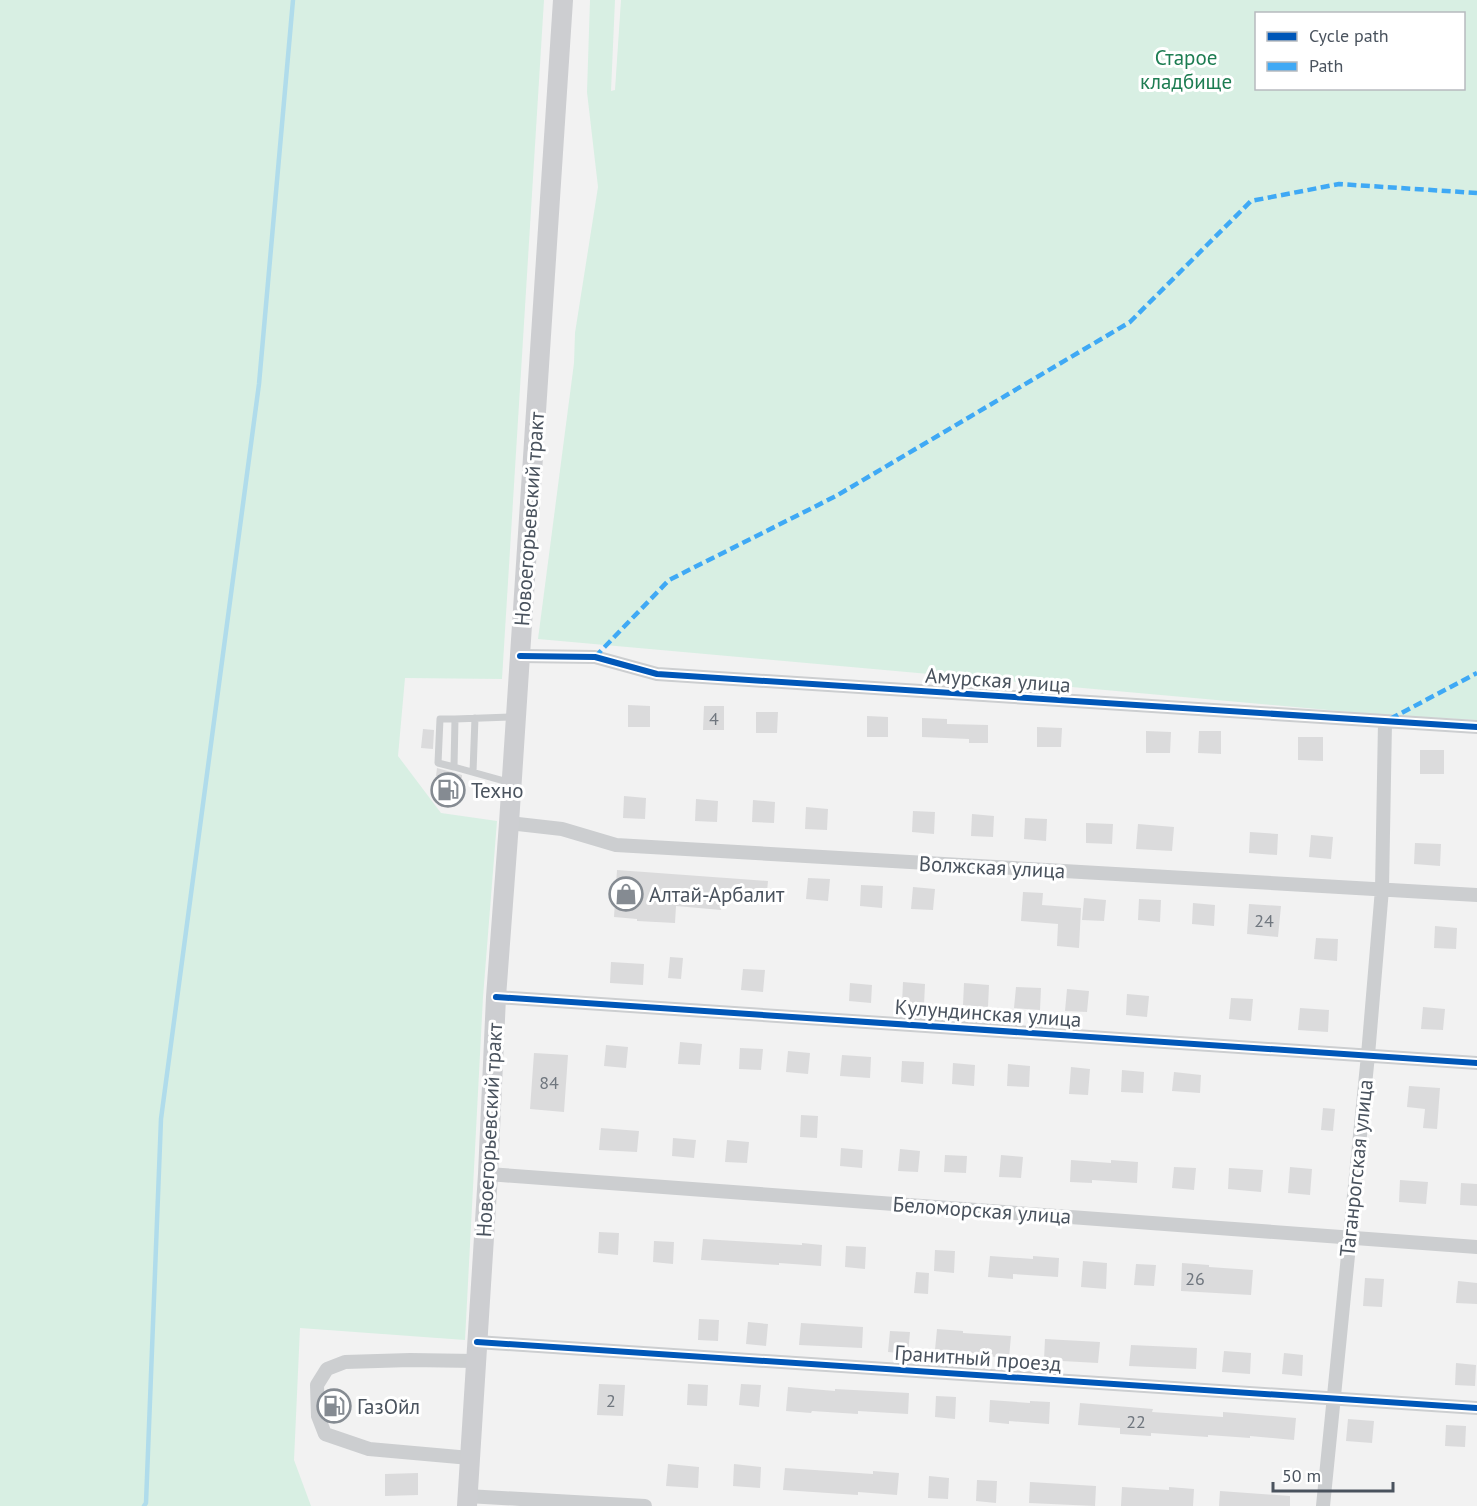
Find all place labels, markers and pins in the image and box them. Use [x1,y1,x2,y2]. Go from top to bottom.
fuel station icon: Техно [430,772,466,808]
place label: Техно [471,777,524,804]
shop icon: Алтай-Арбалит [608,876,644,912]
place label: Алтай-Арбалит [649,881,785,908]
fuel station icon: ГазОйл [316,1388,352,1424]
place label: ГазОйл [357,1393,420,1420]

